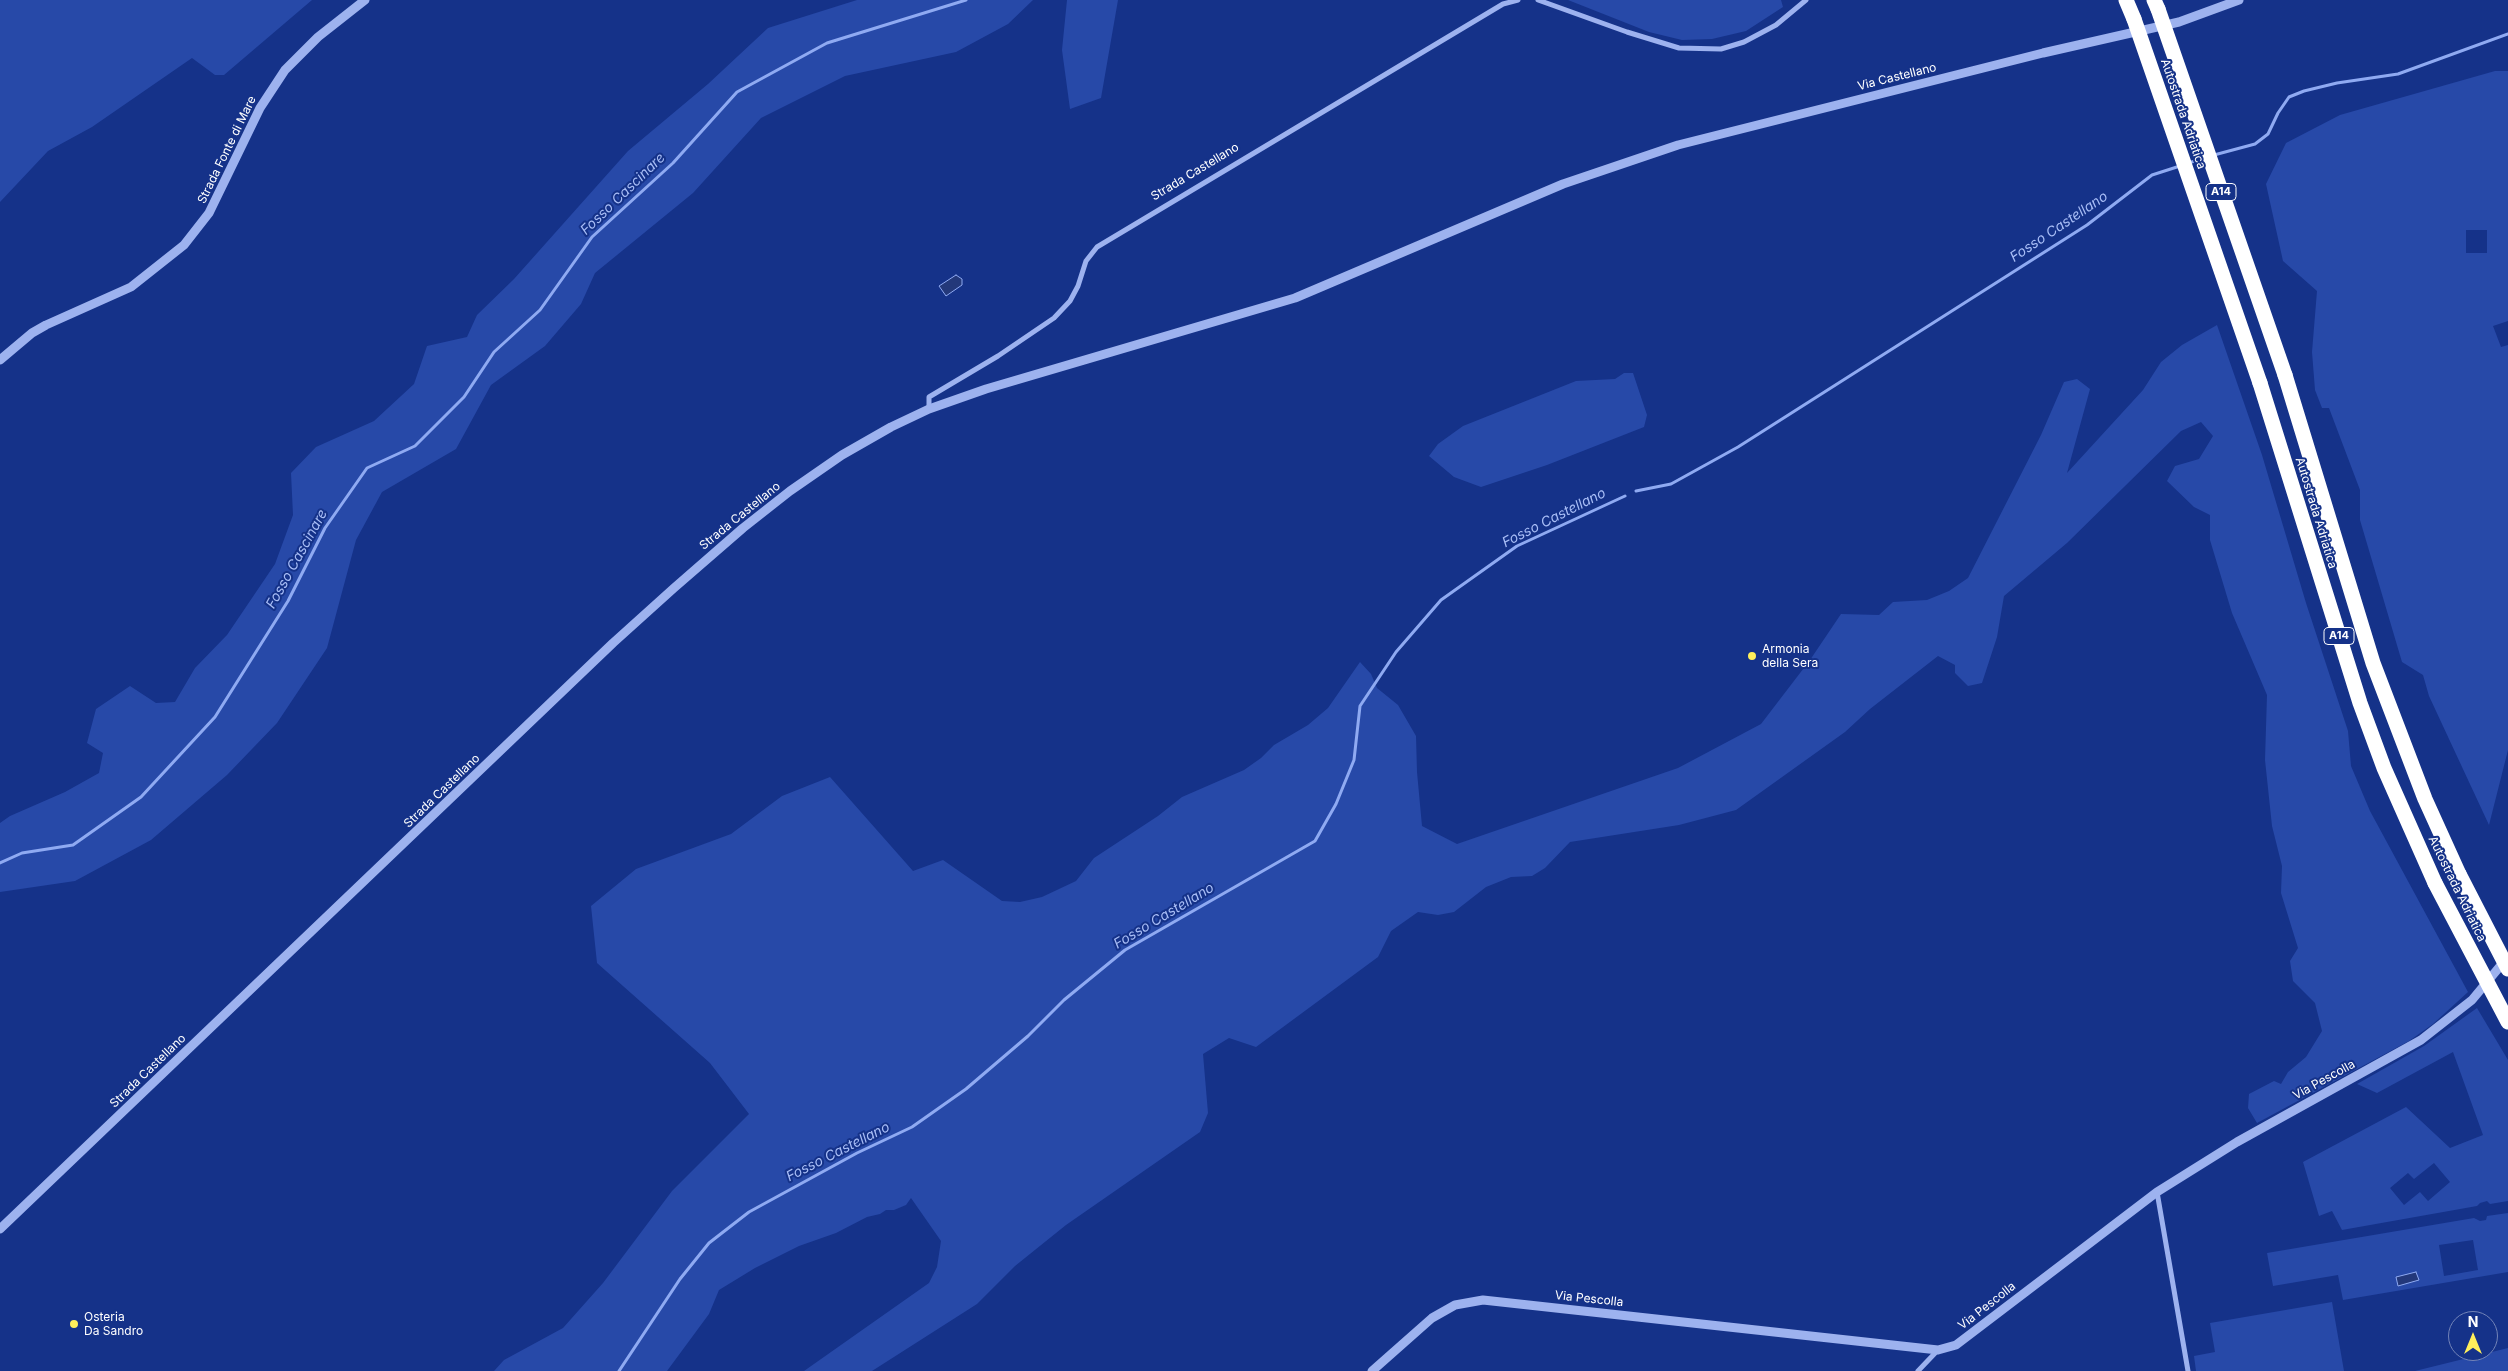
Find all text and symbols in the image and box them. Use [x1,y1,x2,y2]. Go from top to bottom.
street label: Autostrada Adriatica [2157,57,2209,171]
street label: Via Castellano [1856,60,1938,94]
street label: Strada Fonte di Mare [195,94,259,206]
street label: Strada Castellano [1149,140,1241,204]
water label: Fosso Cascinare [577,149,669,239]
road number: A14 [2206,183,2236,200]
water label: Fosso Castellano [2007,188,2111,266]
street label: Autostrada Adriatica [2292,455,2340,571]
street label: Strada Castellano [697,479,783,553]
water label: Fosso Castellano [1499,485,1609,551]
water label: Fosso Cascinare [263,506,331,612]
road number: A14 [2324,628,2354,644]
place label: Armonia della Sera [1762,642,1818,670]
marker: Armonia della Sera [1746,650,1758,662]
street label: Strada Castellano [401,751,483,831]
street label: Autostrada Adriatica [2425,834,2489,944]
water label: Fosso Castellano [1111,879,1217,953]
street label: Strada Castellano [107,1031,189,1111]
street label: Via Pescolla [2290,1057,2358,1103]
water label: Fosso Castellano [783,1119,893,1185]
street label: Via Pescolla [1955,1279,2019,1333]
street label: Via Pescolla [1554,1288,1624,1310]
place label: Osteria Da Sandro [84,1310,143,1338]
north arrow [2448,1311,2498,1361]
text: N [2468,1313,2478,1330]
marker: Osteria Da Sandro [68,1318,80,1330]

